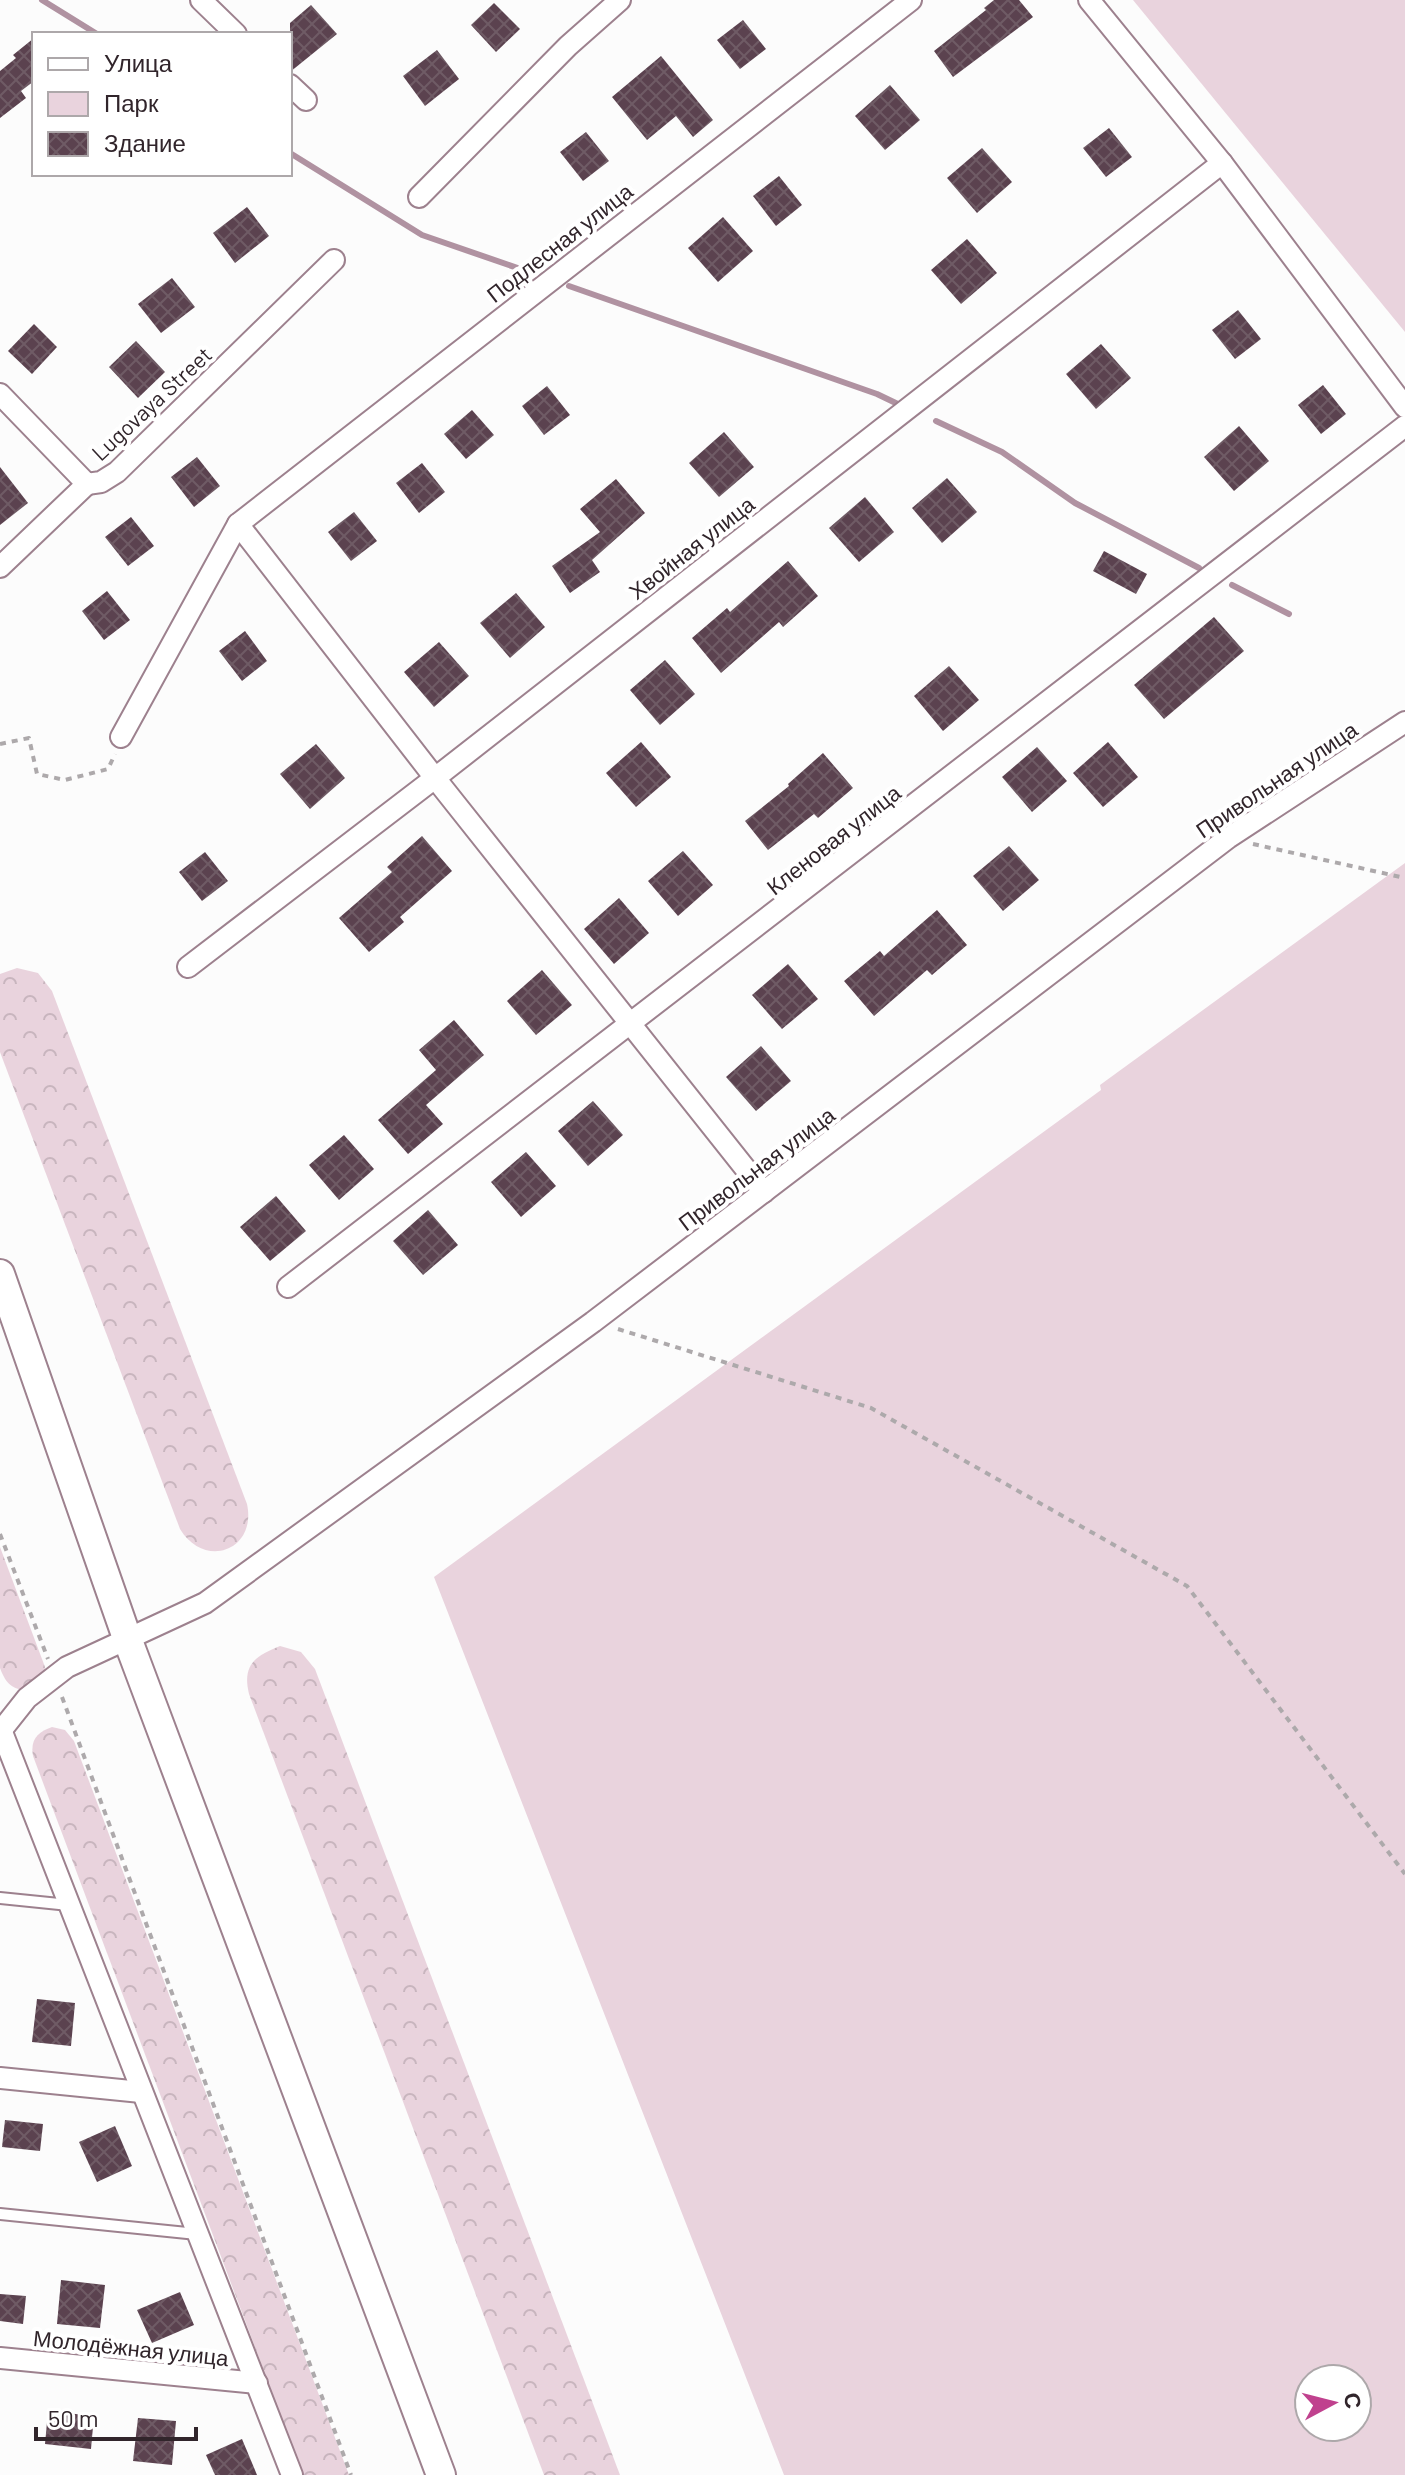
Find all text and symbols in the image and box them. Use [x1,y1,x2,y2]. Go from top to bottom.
legend [32,32,292,176]
text: Улица [104,48,173,77]
text: Парк [104,88,159,117]
text: Здание [104,128,186,157]
street label: Подлесная улица [481,177,638,308]
street label: Lugovaya Street [86,341,216,465]
street label: Хвойная улица [623,490,760,605]
street label: Привольная улица [1190,715,1363,843]
street label: Кленовая улица [761,778,906,900]
street label: Привольная улица [673,1100,841,1236]
street label: Молодёжная улица [32,2324,231,2371]
north arrow [1293,2363,1373,2443]
scale bar [36,2391,196,2441]
text: С [1340,2391,1368,2410]
text: 50 m [48,2403,99,2432]

